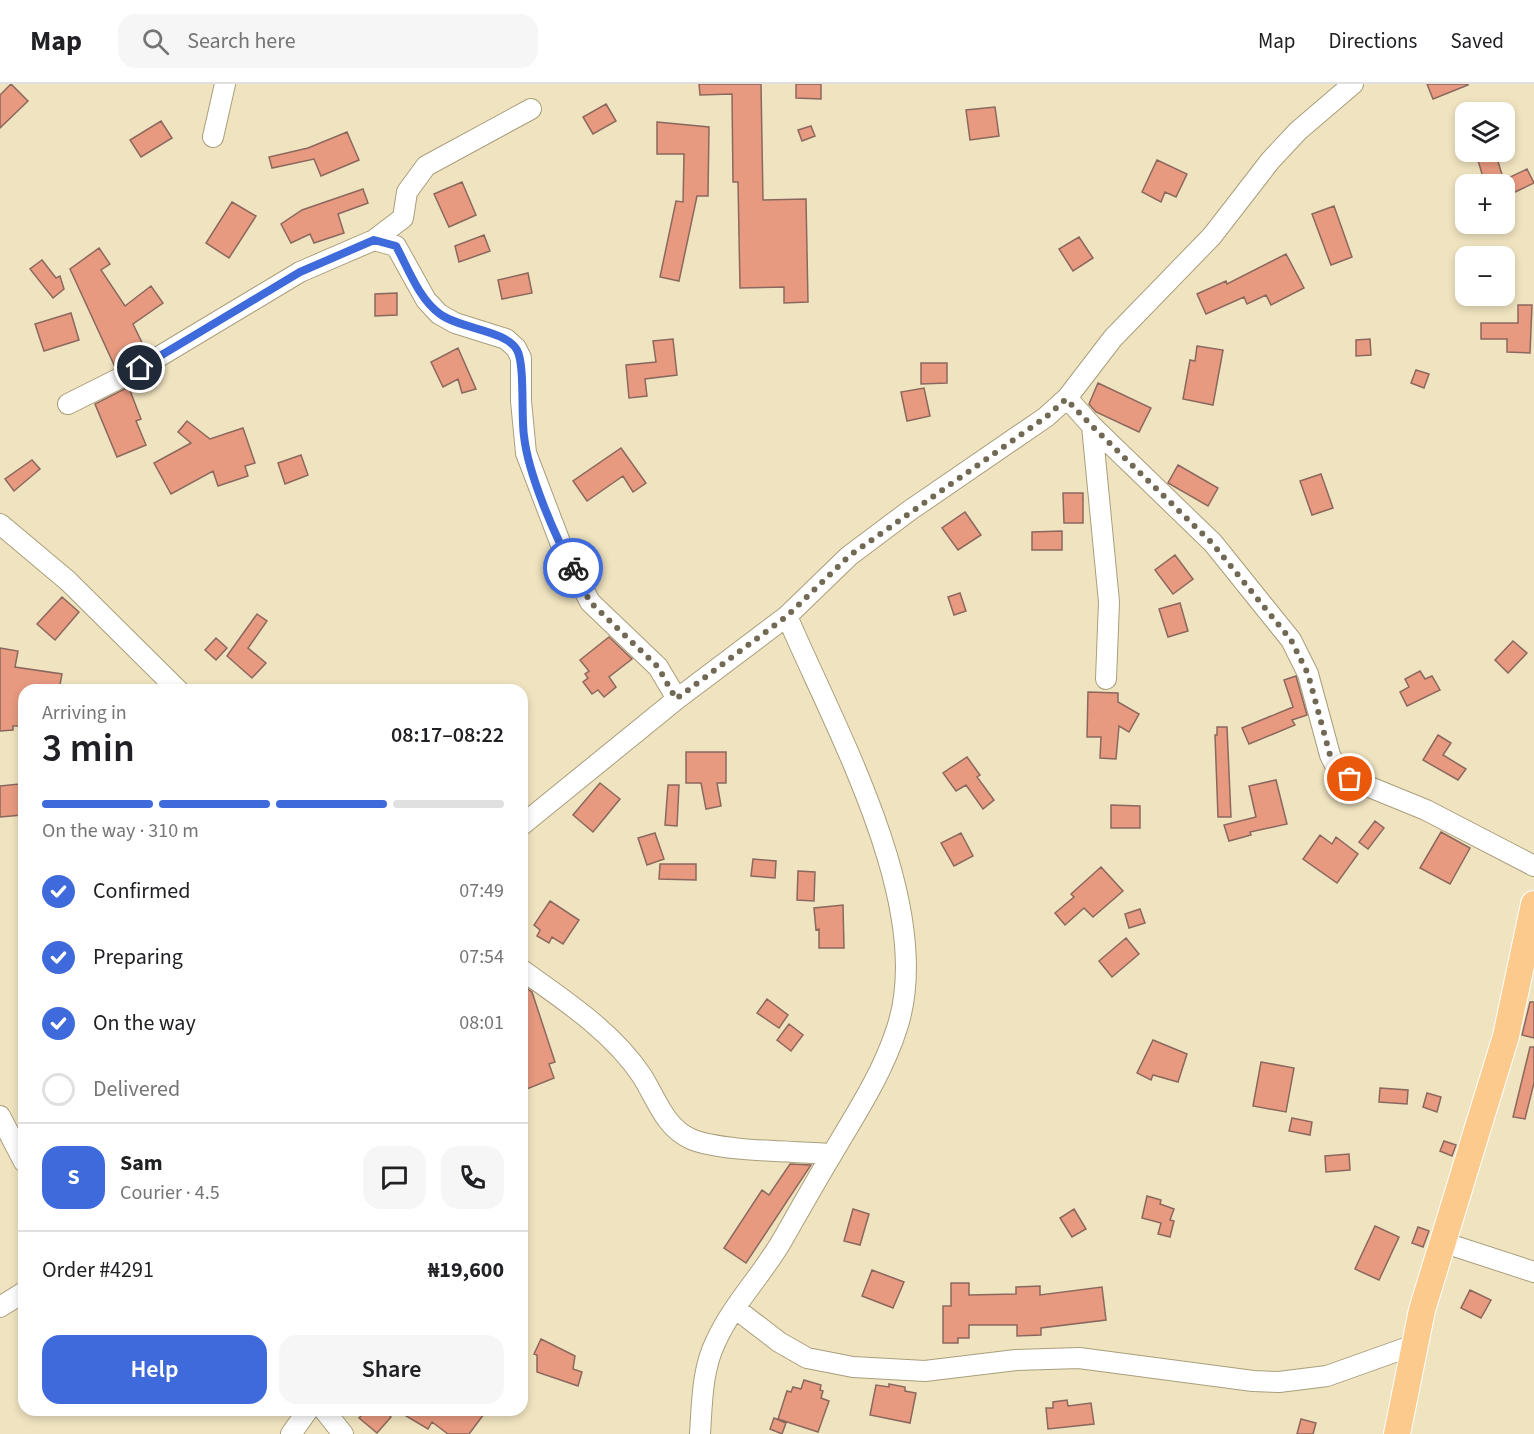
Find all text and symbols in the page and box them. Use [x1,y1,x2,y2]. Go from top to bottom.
search box [118,14,538,68]
text: Map [30,21,82,61]
icon: search [139,25,172,58]
text: Search here [187,25,296,57]
text: Map [1258,26,1296,56]
text: Directions [1329,26,1417,56]
text: Saved [1450,26,1504,56]
map controls [1455,102,1515,306]
button: layers [1455,102,1515,162]
button: + [1455,174,1515,234]
button: − [1455,246,1515,306]
pin [114,342,165,393]
icon: home [123,351,156,384]
courier [543,538,603,598]
icon: bike [557,552,590,585]
text: Arriving in [42,699,127,727]
text: 08:17–08:22 [391,719,504,751]
text: 3 min [42,721,135,777]
pin [1324,753,1375,804]
icon: bag [1333,762,1366,795]
text: On the way · 310 m [42,817,199,845]
icon: check [42,875,75,908]
text: Confirmed [93,875,190,907]
text: 07:49 [459,877,504,905]
icon: check [42,941,75,974]
text: Preparing [93,941,183,973]
text: 07:54 [459,943,504,971]
icon: check [42,1007,75,1040]
text: On the way [93,1007,196,1039]
text: 08:01 [459,1009,504,1037]
text: Delivered [93,1073,180,1105]
button: chat [363,1146,426,1209]
button: phone [441,1146,504,1209]
text: Sam [120,1147,163,1179]
text: S [67,1161,80,1193]
text: Courier · 4.5 [120,1179,220,1207]
text: Order #4291 [42,1254,154,1286]
text: ₦19,600 [428,1254,504,1286]
button: Help [42,1335,267,1404]
button: Share [279,1335,504,1404]

